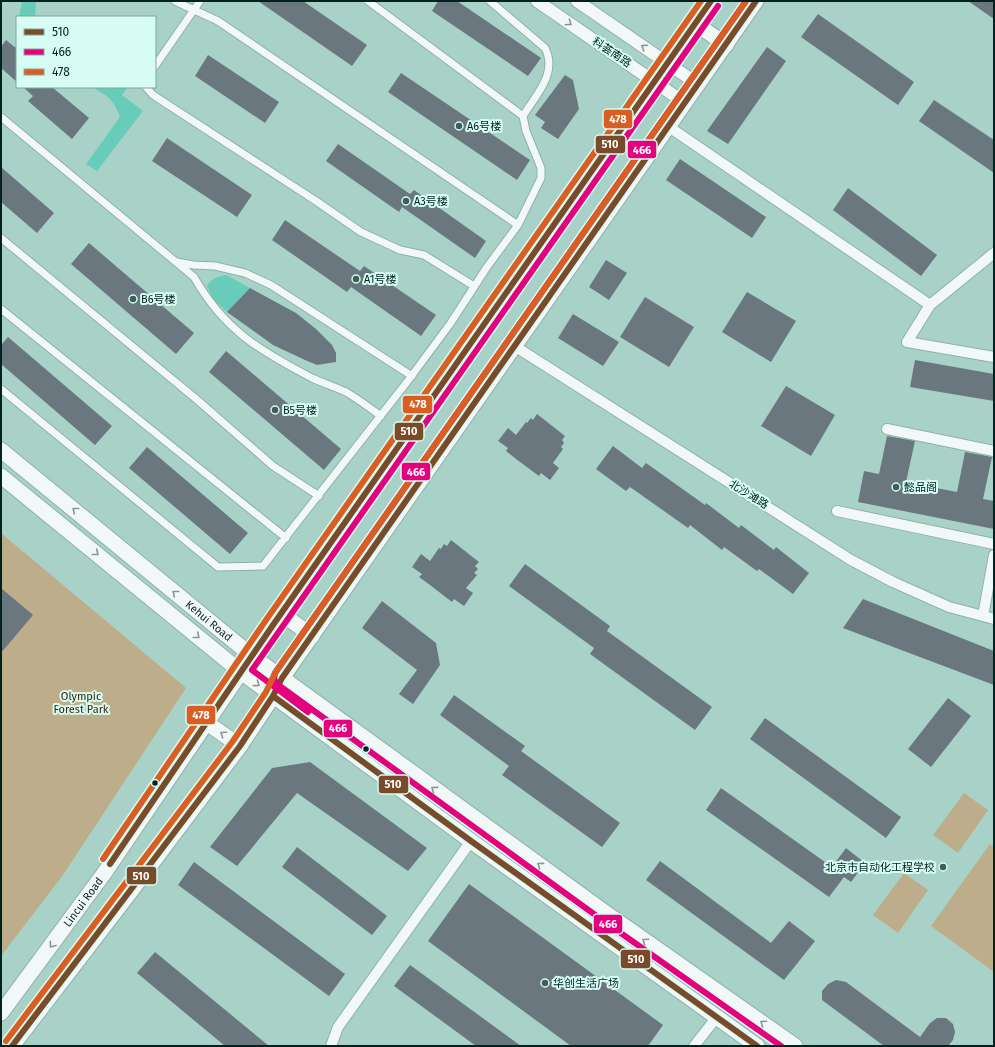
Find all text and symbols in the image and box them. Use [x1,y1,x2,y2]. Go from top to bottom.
legend [16,16,156,88]
one-way arrow [565,18,572,26]
text: 510 [52,25,70,39]
street label: 科荟南路 [590,35,634,70]
one-way arrow [641,44,648,52]
text: 466 [52,45,71,59]
text: 478 [52,65,70,79]
line badge: 478 [603,109,633,129]
text: 478 [609,113,627,126]
place label: A6号楼 [467,120,501,133]
marker: A6号楼 [454,121,464,131]
line badge: 510 [595,135,626,154]
text: 510 [602,138,619,151]
line badge: 466 [627,140,657,159]
text: 466 [633,144,651,157]
place label: A3号楼 [414,195,448,208]
marker: A3号楼 [401,196,411,206]
place label: A1号楼 [364,273,397,286]
marker: A1号楼 [351,274,361,284]
place label: B6号楼 [141,293,176,306]
marker: B6号楼 [128,294,138,304]
line badge: 478 [402,395,433,414]
text: 478 [409,398,427,411]
place label: B5号楼 [283,404,317,417]
marker: B5号楼 [270,405,280,415]
line badge: 510 [394,422,424,441]
text: 510 [401,425,418,438]
line badge: 466 [401,462,431,481]
text: 466 [407,466,425,479]
street label: 北沙滩路 [727,477,771,512]
place label: 懿品阁 [904,481,937,494]
marker: 懿品阁 [891,482,901,492]
one-way arrow [72,508,79,515]
one-way arrow [92,549,99,556]
one-way arrow [173,590,180,597]
street label: Kehui Road [183,598,235,644]
one-way arrow [192,631,200,638]
one-way arrow [253,679,260,686]
park label: Olympic Forest Park [53,690,109,716]
line badge: 478 [186,705,216,725]
text: 478 [192,709,210,722]
line badge: 466 [323,719,353,738]
text: 466 [329,722,347,735]
one-way arrow [220,731,227,739]
unlabelled marker [361,744,371,754]
line badge: 510 [378,775,409,794]
unlabelled marker [150,778,160,788]
text: 510 [385,778,402,791]
one-way arrow [432,787,439,794]
place label: 北京市自动化工程学校 [825,861,935,874]
marker: 北京市自动化工程学校 [938,862,948,872]
one-way arrow [537,863,544,870]
line badge: 510 [126,866,157,885]
text: 510 [133,870,150,883]
street label: Lincui Road [61,875,106,929]
line badge: 466 [593,914,623,934]
text: 466 [599,918,617,931]
one-way arrow [643,939,650,946]
one-way arrow [49,941,56,948]
line badge: 510 [620,949,651,969]
text: 510 [628,953,645,966]
place label: 华创生活广场 [553,977,619,990]
marker: 华创生活广场 [540,978,550,988]
one-way arrow [761,1021,768,1028]

